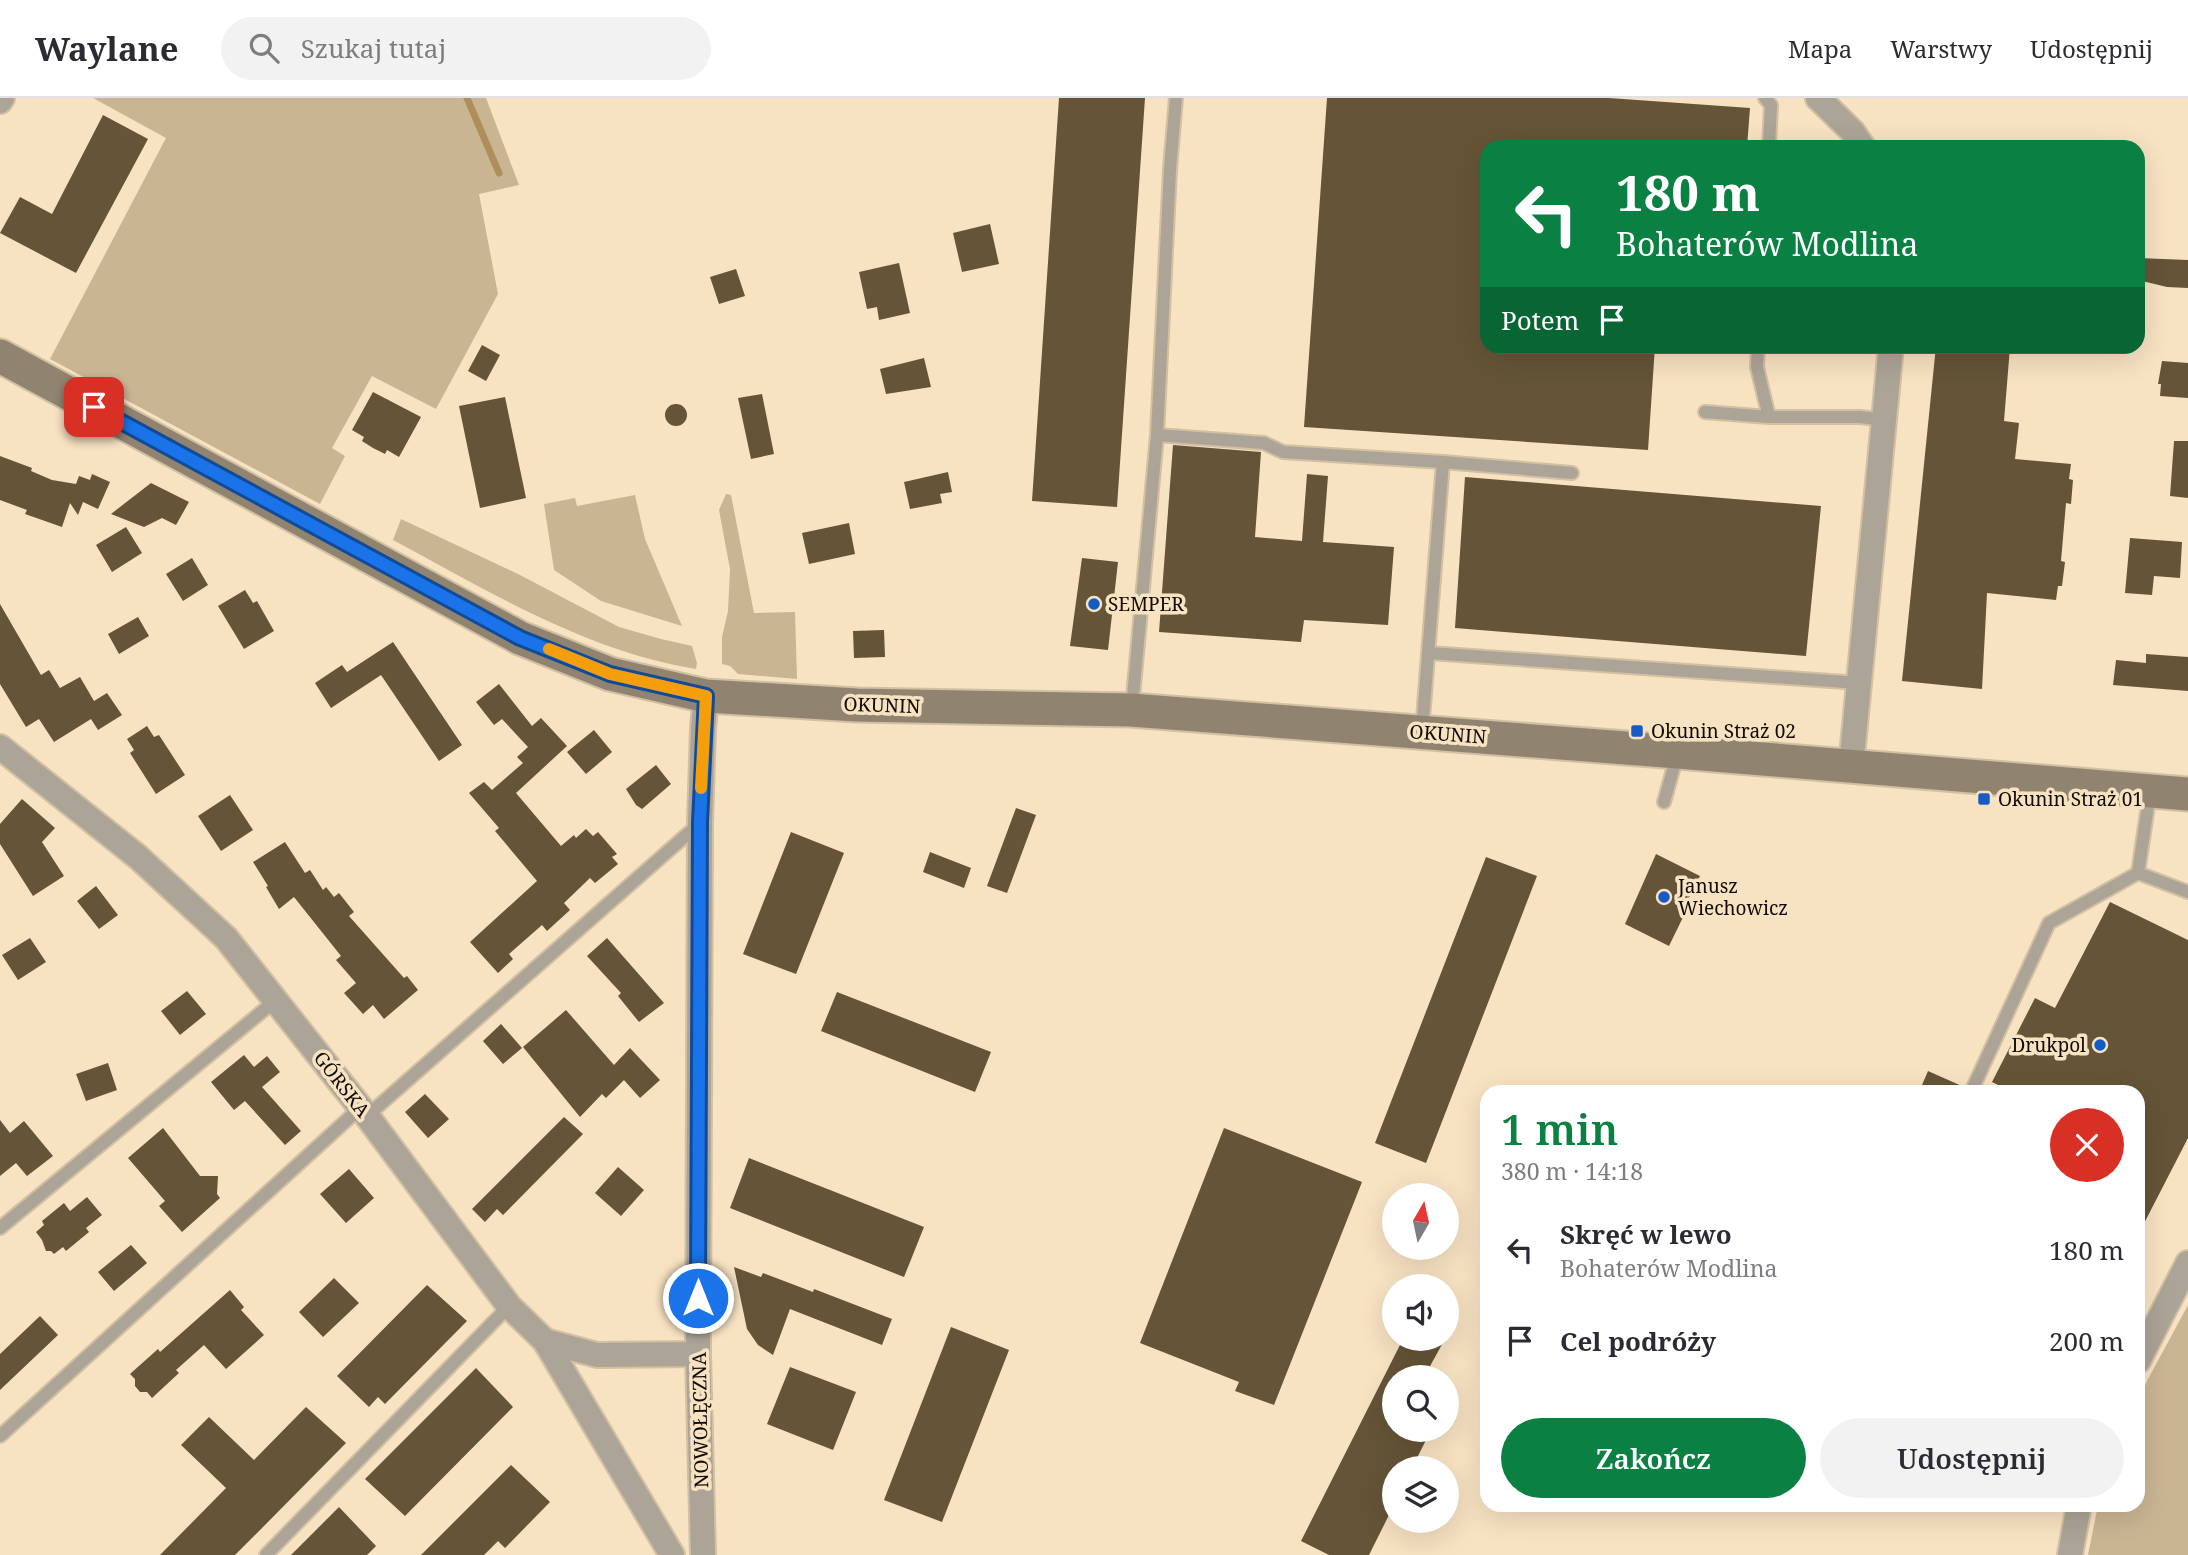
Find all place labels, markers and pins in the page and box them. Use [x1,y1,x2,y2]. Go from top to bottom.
pin [64,377,124,437]
place label: SEMPER [1108,591,1184,617]
marker: SEMPER [1086,596,1102,612]
place label: Okunin Straż 02 [1651,718,1796,744]
marker: Okunin Straż 02 [1629,723,1645,739]
place label: Okunin Straż 01 [1998,786,2143,812]
marker: Okunin Straż 01 [1976,791,1992,807]
place label: Janusz Wiechowicz [1677,873,1788,921]
marker: Janusz Wiechowicz [1656,889,1672,905]
place label: Drukpol [2012,1032,2086,1058]
marker: Drukpol [2092,1037,2108,1053]

